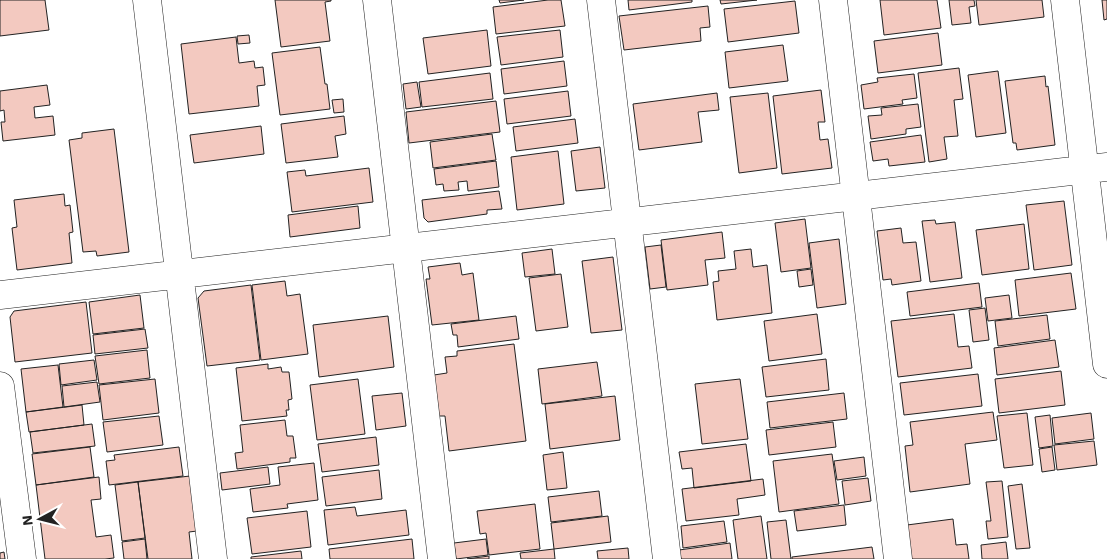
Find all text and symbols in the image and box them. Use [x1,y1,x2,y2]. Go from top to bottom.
north arrow [15,494,65,544]
text: N [19,514,36,527]

